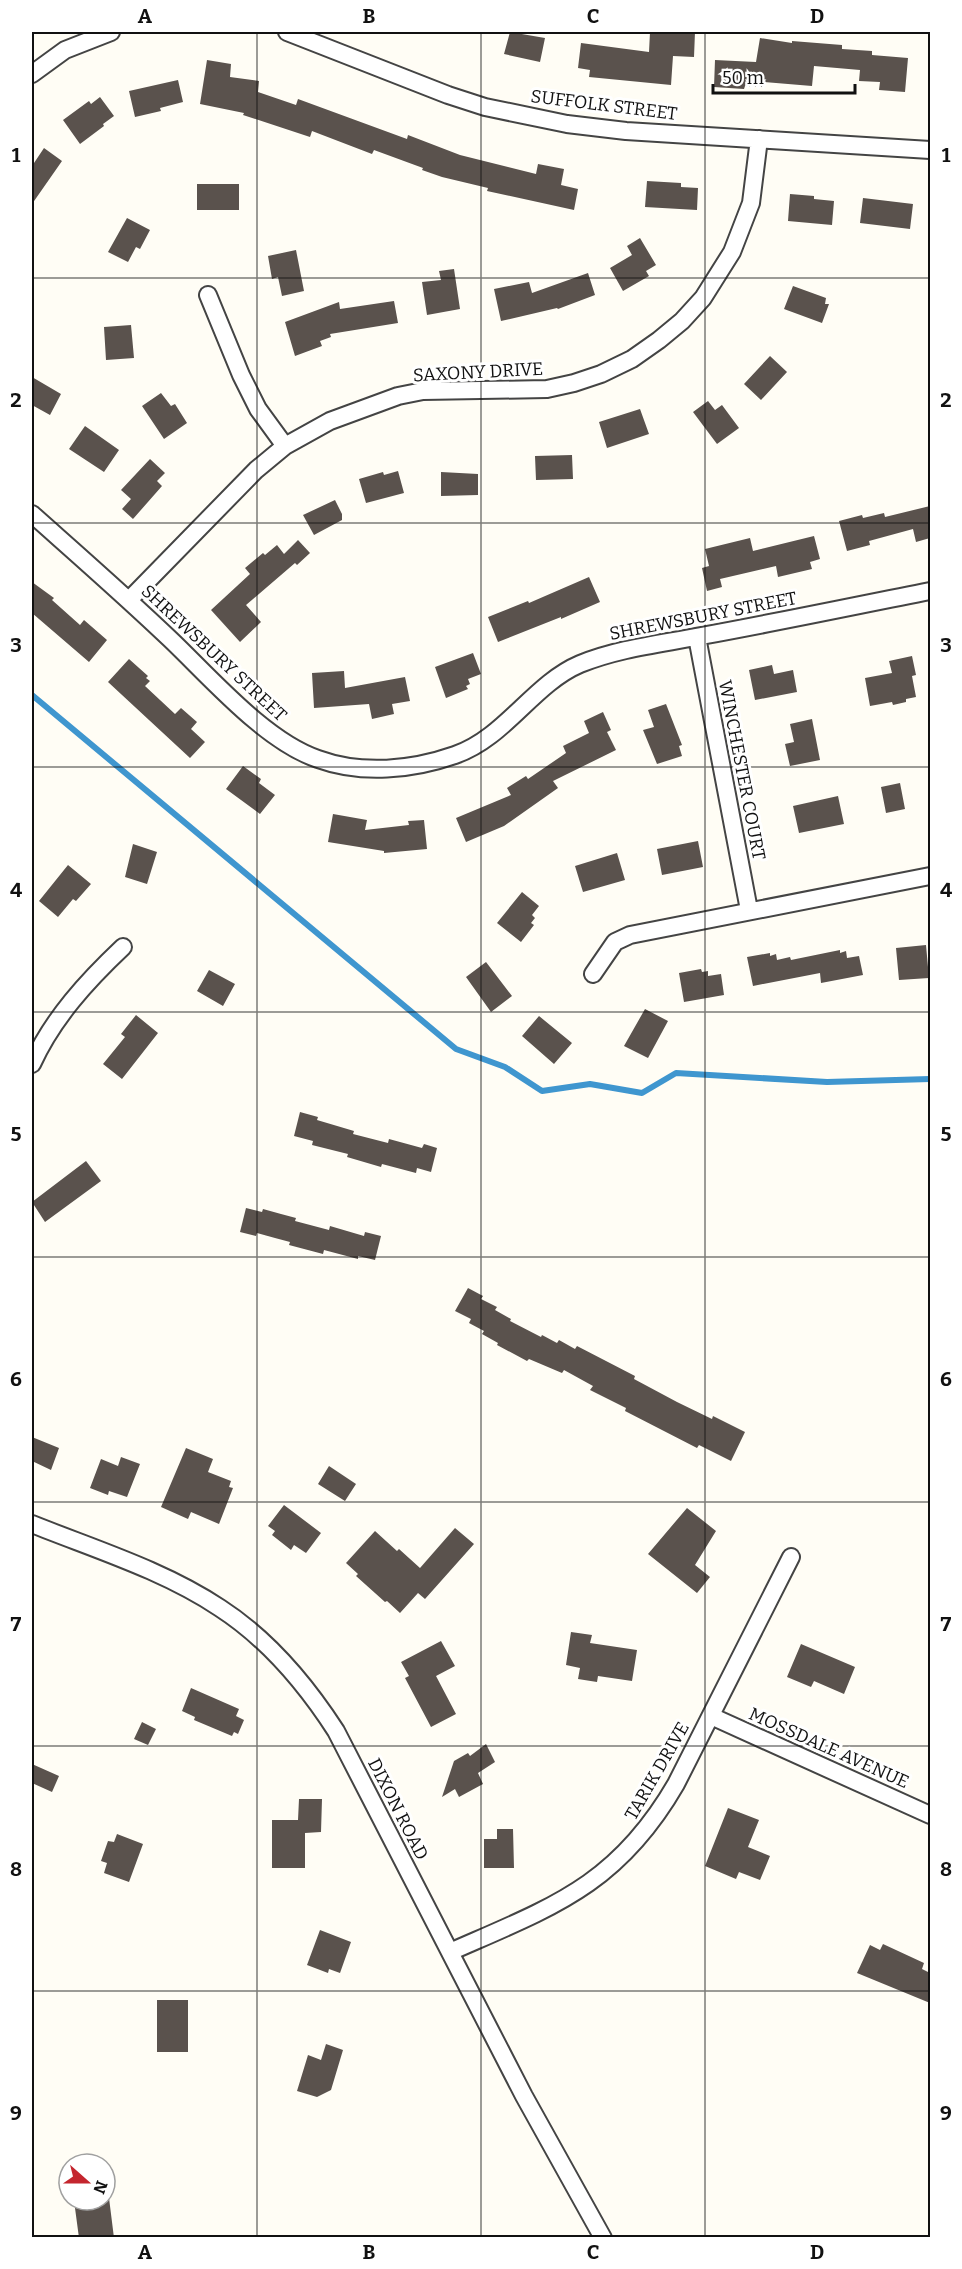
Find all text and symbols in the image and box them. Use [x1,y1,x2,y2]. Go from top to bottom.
text: A [138,4,153,28]
text: B [363,4,376,28]
text: C [587,4,599,28]
text: D [810,4,824,28]
scale bar [713,57,856,95]
text: 50 m [722,67,764,89]
street label: SUFFOLK STREET [529,85,679,125]
text: 1 [12,143,21,167]
text: 1 [942,143,951,167]
street label: SAXONY DRIVE [412,358,544,386]
text: 2 [10,388,22,412]
text: 2 [940,388,952,412]
street label: SHREWSBURY STREET [137,580,292,726]
street label: SHREWSBURY STREET [607,587,799,645]
text: 3 [10,633,22,657]
text: 3 [940,633,952,657]
street label: WINCHESTER COURT [714,678,770,862]
text: 4 [10,878,22,902]
text: 4 [940,878,952,902]
text: 5 [11,1122,22,1146]
text: 5 [941,1122,952,1146]
text: 6 [10,1367,22,1391]
text: 6 [940,1367,952,1391]
text: 7 [11,1612,22,1636]
text: 7 [941,1612,952,1636]
street label: MOSSDALE AVENUE [746,1703,912,1793]
street label: TARIK DRIVE [620,1718,694,1824]
street label: DIXON ROAD [363,1755,433,1863]
text: 8 [10,1857,22,1881]
text: 8 [940,1857,952,1881]
text: 9 [10,2101,22,2125]
text: 9 [940,2101,952,2125]
north arrow [57,2152,117,2212]
text: N [89,2178,112,2196]
text: A [138,2240,153,2264]
text: B [363,2240,376,2264]
text: C [587,2240,599,2264]
text: D [810,2240,824,2264]

